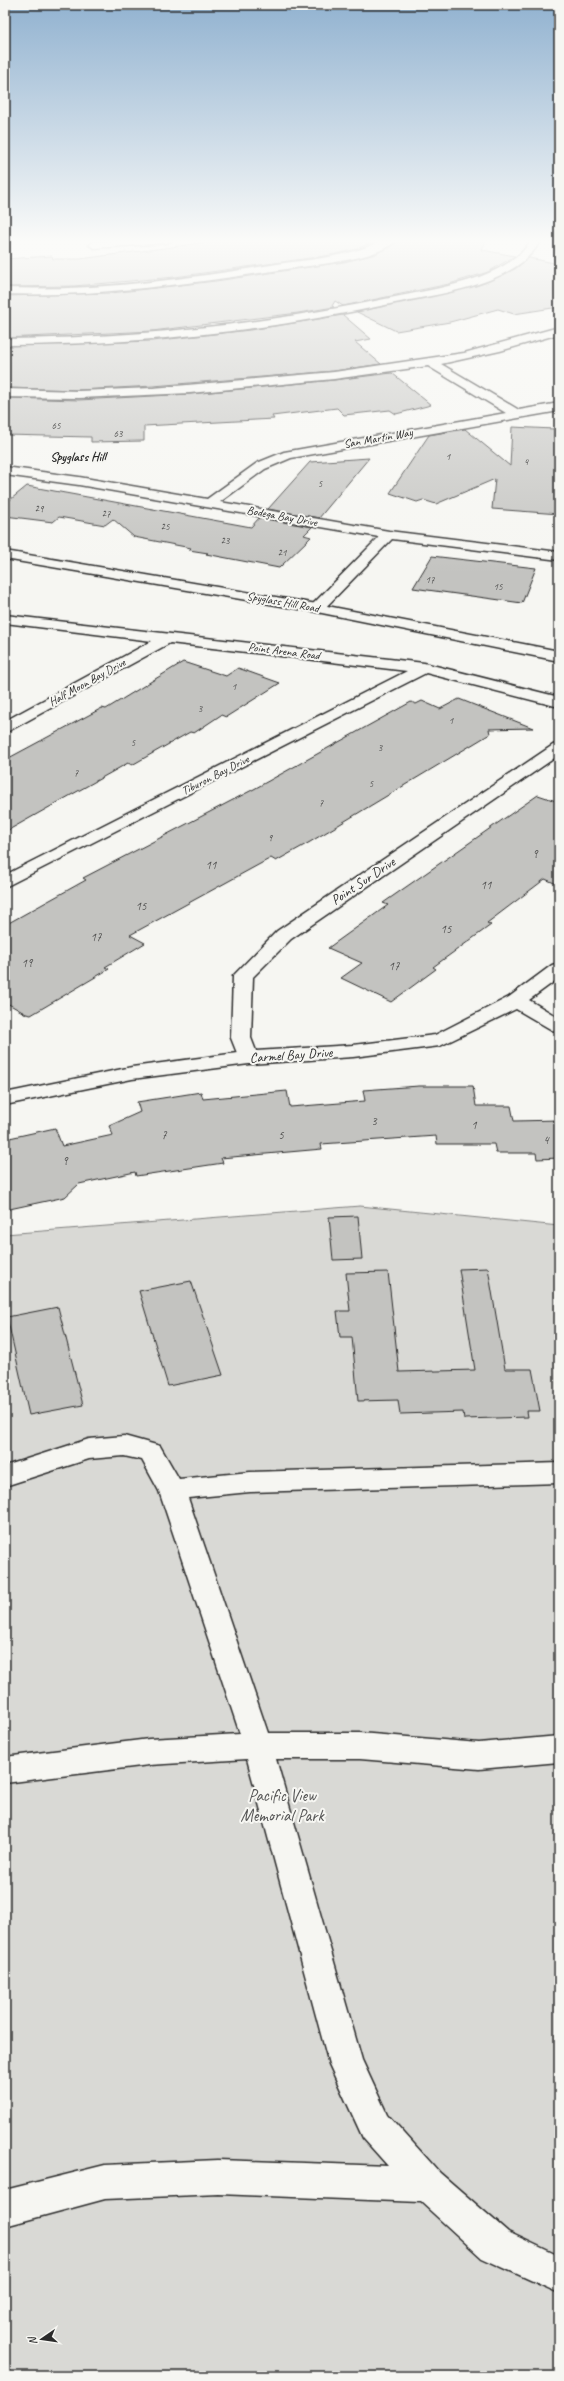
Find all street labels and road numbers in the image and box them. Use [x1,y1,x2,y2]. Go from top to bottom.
street label: San Martin Way [342,424,415,452]
street label: Bodega Bay Drive [246,502,319,530]
street label: Spyglass Hill Road [246,588,323,617]
street label: Point Arena Road [247,639,323,664]
street label: Half Moon Bay Drive [46,654,129,710]
street label: Tiburon Bay Drive [178,751,253,799]
street label: Point Sur Drive [328,853,399,909]
street label: Carmel Bay Drive [249,1044,334,1066]

